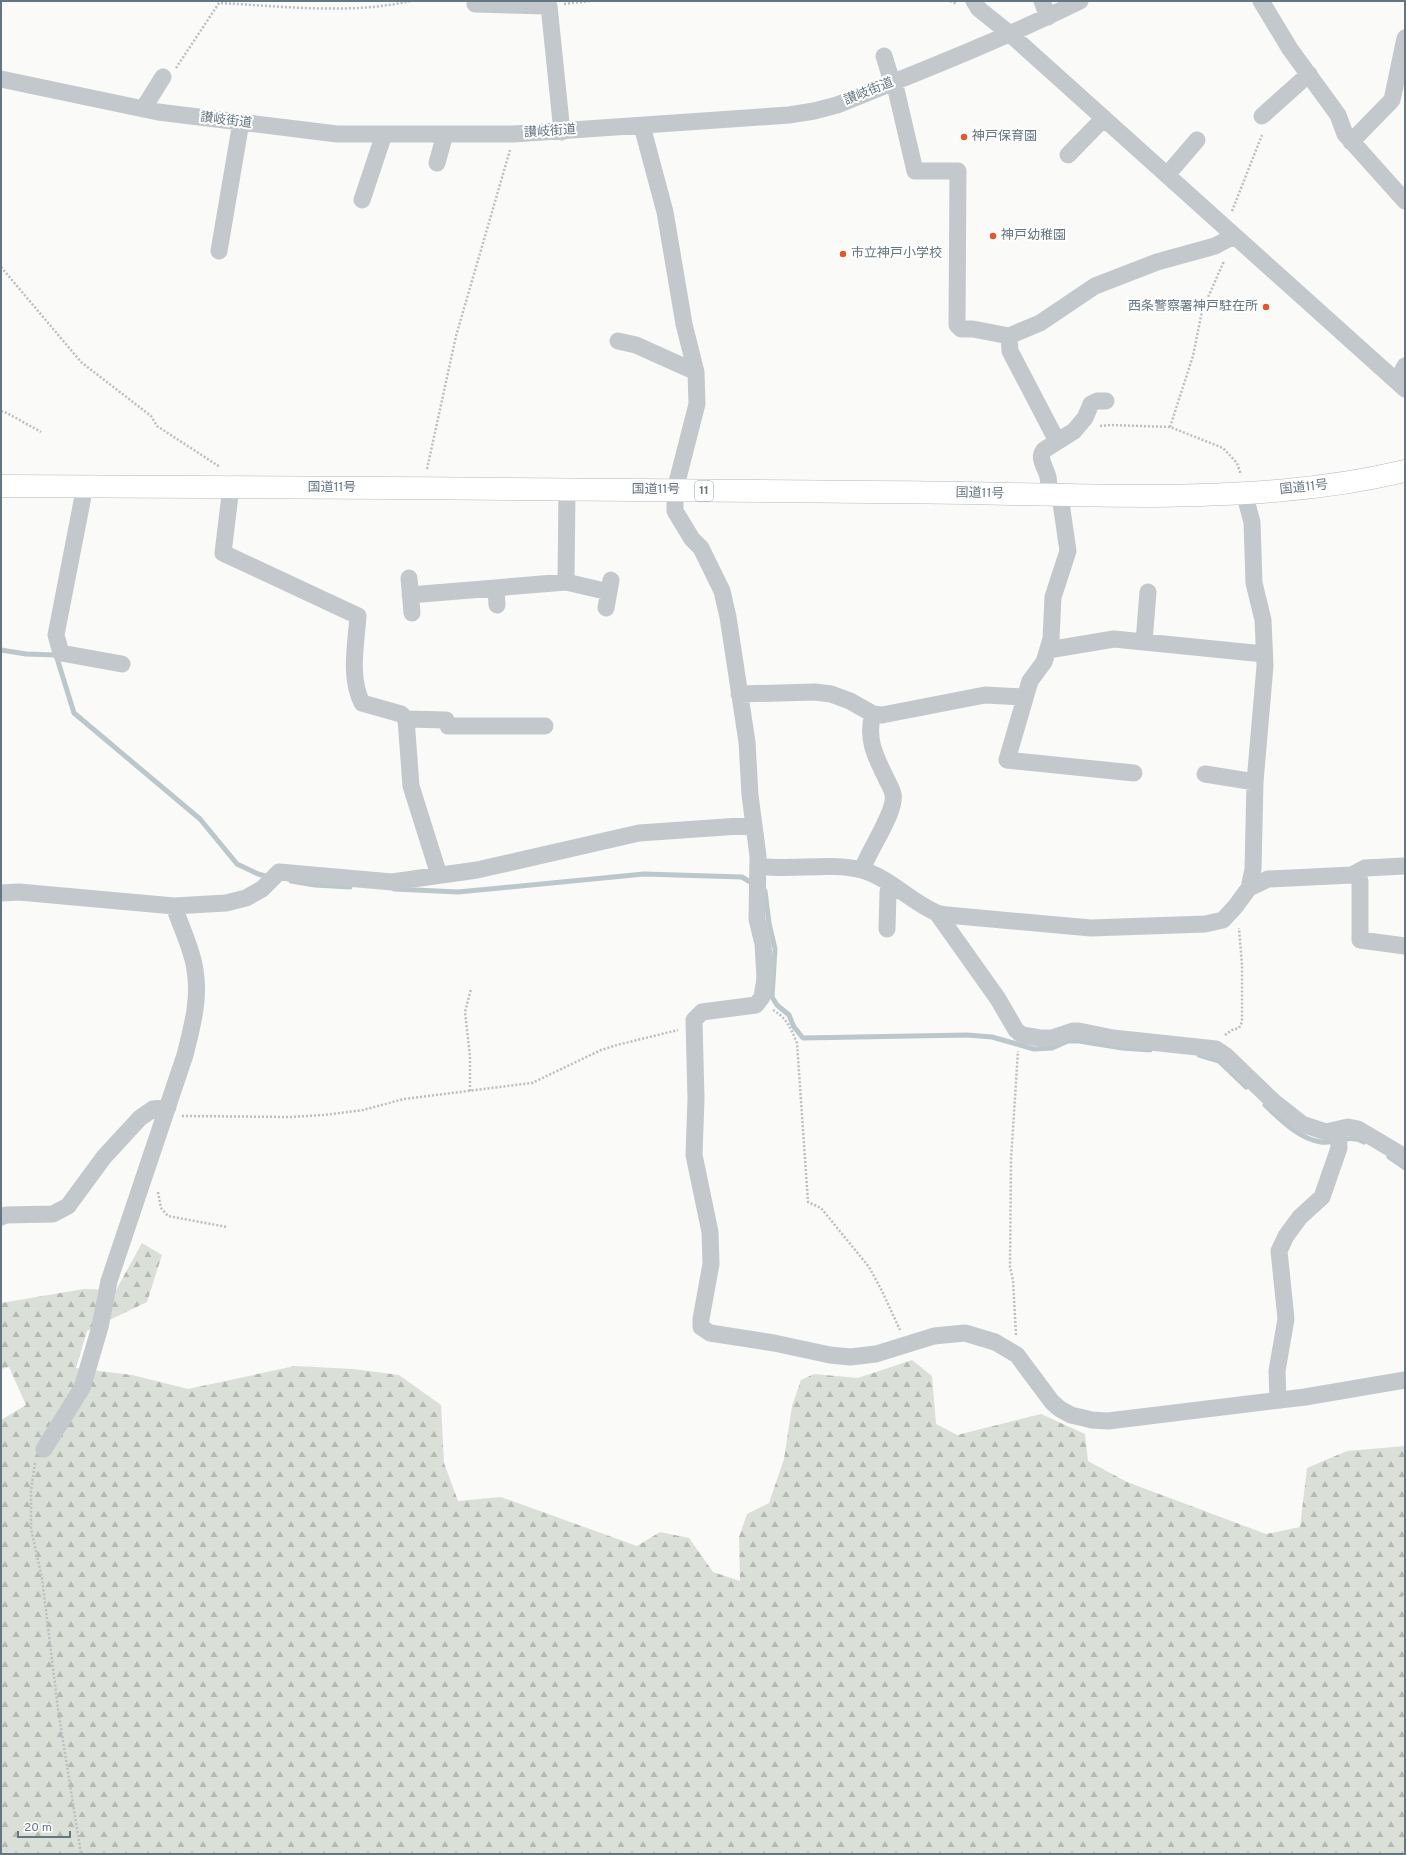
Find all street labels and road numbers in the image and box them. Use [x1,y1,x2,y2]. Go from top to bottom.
street label: 讃岐街道 [842,75,896,109]
street label: 讃岐街道 [199,110,253,132]
street label: 讃岐街道 [523,122,577,142]
street label: 国道11号 [1279,477,1329,499]
street label: 国道11号 [308,480,356,496]
road number: 11 [695,481,713,501]
street label: 国道11号 [632,482,680,498]
street label: 国道11号 [956,486,1004,502]

